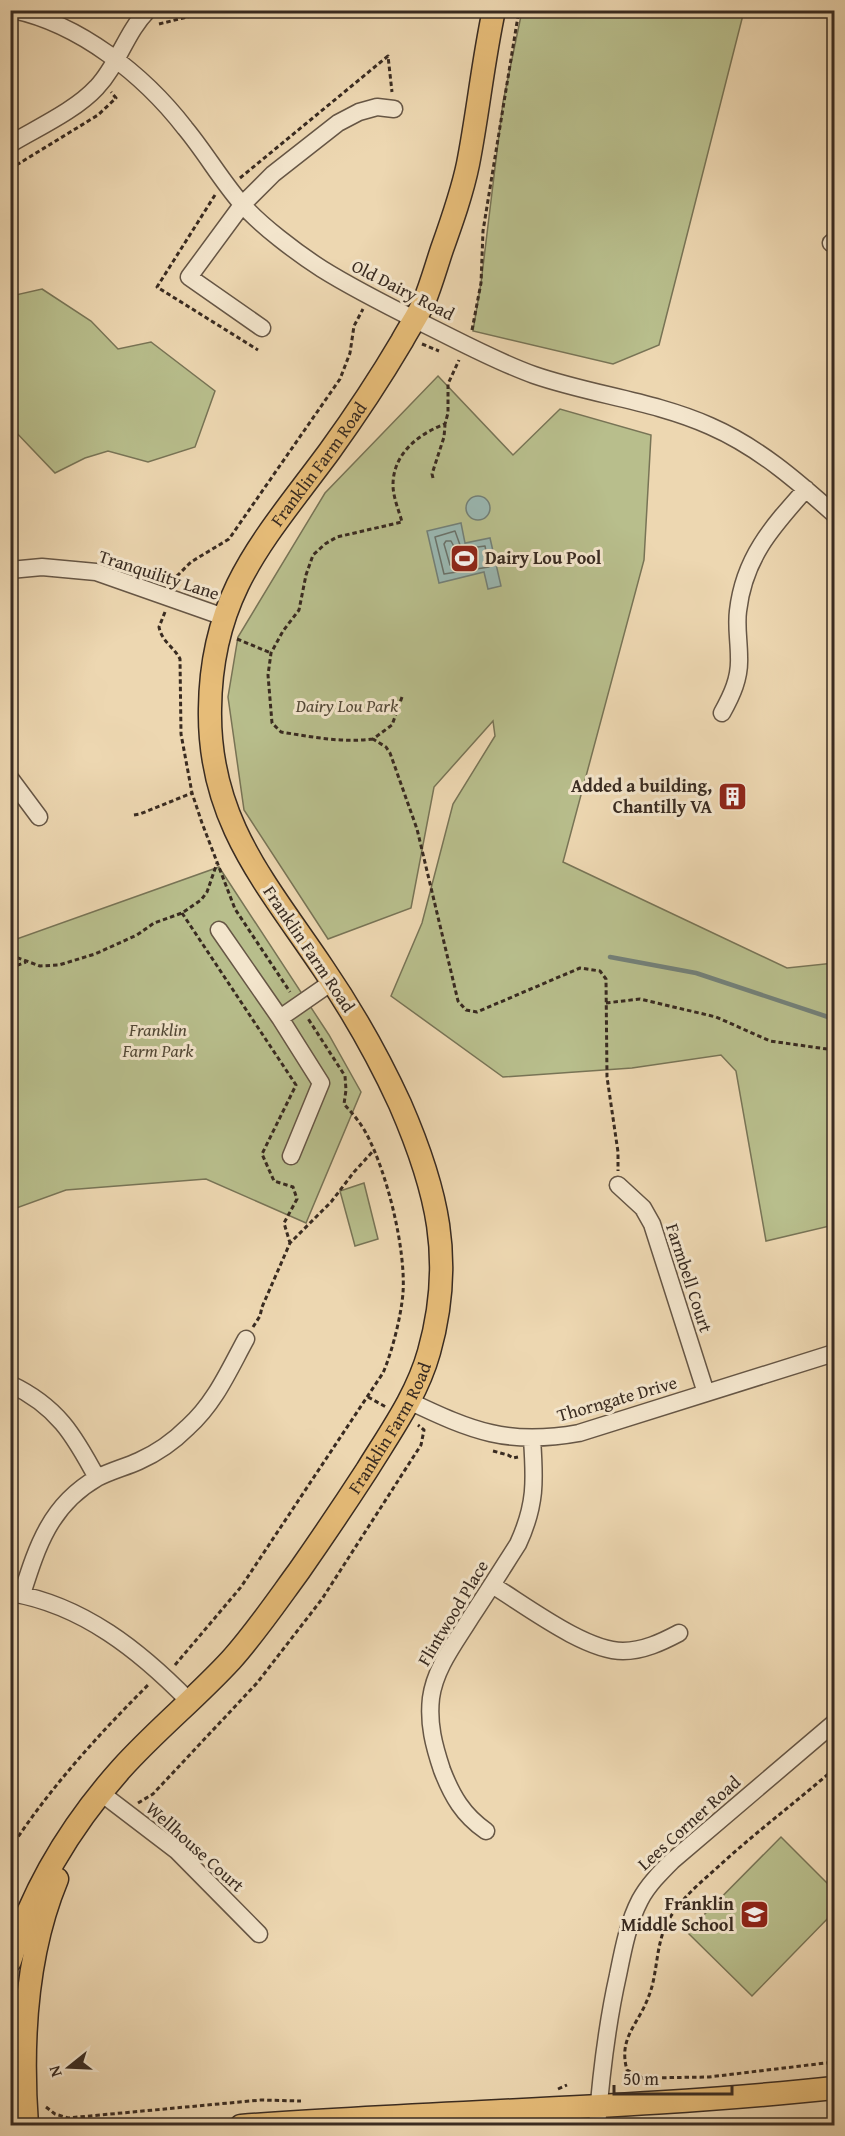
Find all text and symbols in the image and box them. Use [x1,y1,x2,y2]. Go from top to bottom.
street label: Old Dairy Road [347,252,460,327]
street label: Franklin Farm Road [264,396,373,532]
street label: Tranquility Lane [95,542,223,607]
sports icon: Dairy Lou Pool [448,542,480,574]
place label: Dairy Lou Pool [485,544,602,571]
park label: Dairy Lou Park [295,692,399,719]
place label: Added a building, Chantilly VA [571,772,712,820]
building icon: Added a building, Chantilly VA [717,780,749,812]
street label: Franklin Farm Road [257,880,362,1018]
park label: Franklin Farm Park [121,1016,194,1064]
street label: Farmbell Court [659,1220,720,1336]
street label: Franklin Farm Road [341,1358,438,1499]
street label: Thorngate Drive [554,1369,680,1429]
street label: Flintwood Place [410,1555,495,1671]
street label: Lees Corner Road [631,1769,747,1876]
street label: Wellhouse Court [140,1795,251,1899]
place label: Franklin Middle School [621,1890,734,1938]
school or university icon: Franklin Middle School [739,1898,771,1930]
north arrow [39,2037,99,2097]
scale bar [614,2058,732,2096]
text: N [42,2063,68,2080]
text: 50 m [623,2065,659,2092]

